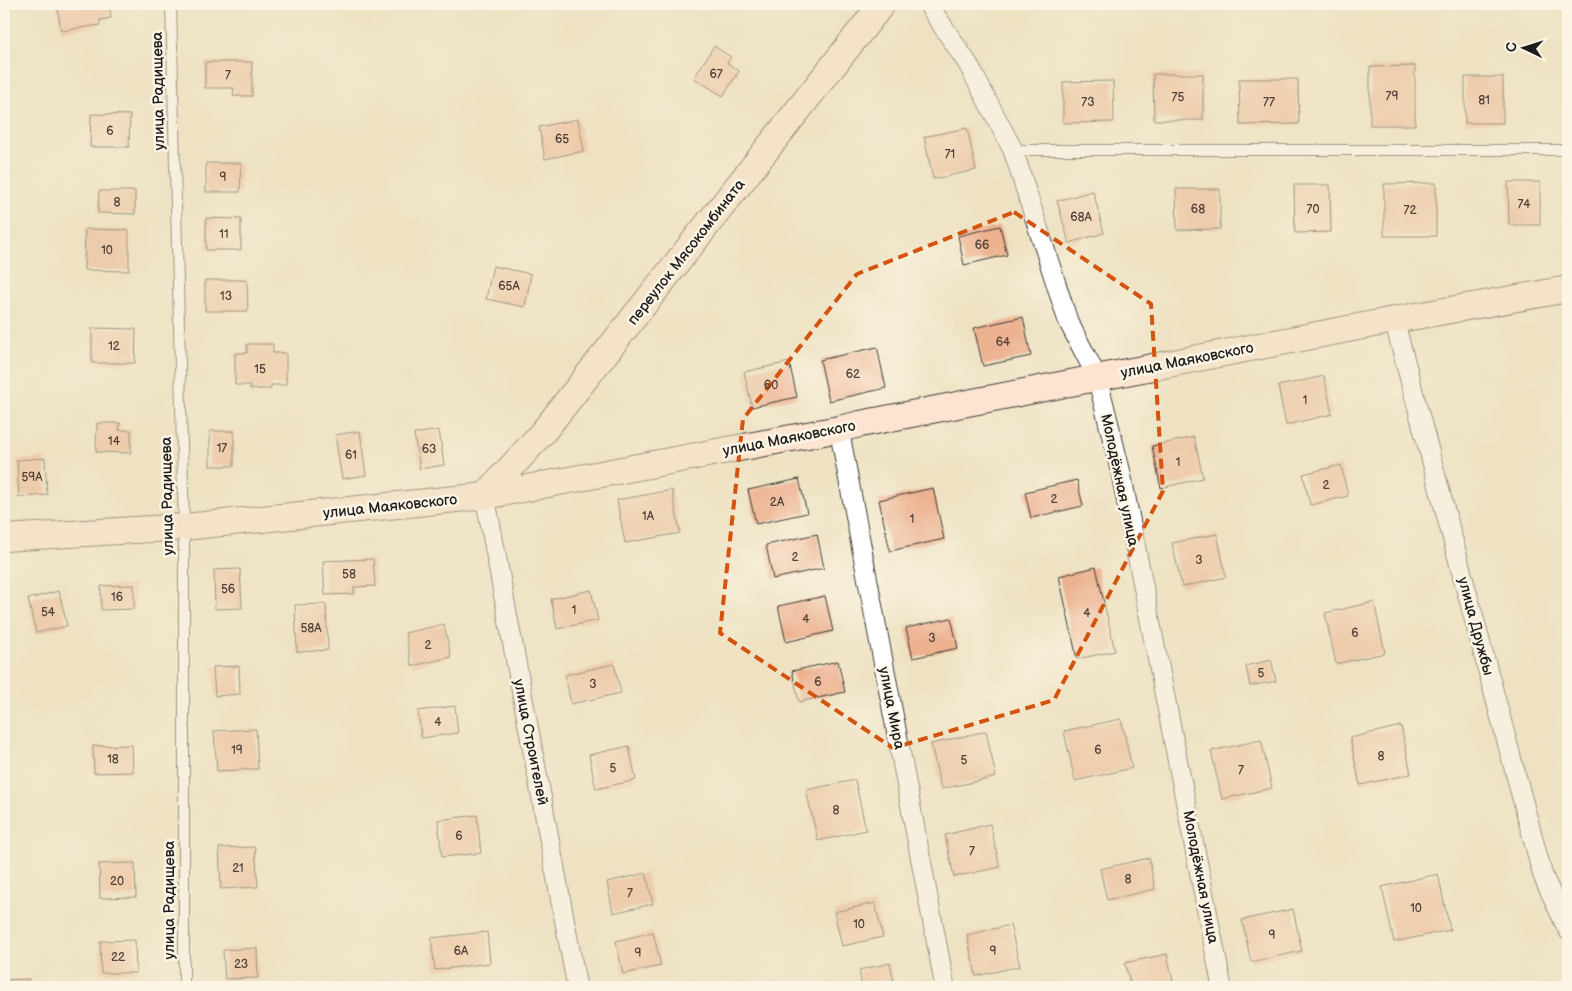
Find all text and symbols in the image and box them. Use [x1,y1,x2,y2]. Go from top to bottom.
north arrow [1500,22,1550,72]
street label: улица Радищева [148,31,169,151]
text: С [1503,41,1520,53]
house number: 67 [709,67,723,82]
house number: 7 [225,68,231,83]
house number: 79 [1386,89,1398,104]
house number: 75 [1172,90,1185,105]
house number: 81 [1478,93,1490,108]
house number: 73 [1081,95,1095,110]
house number: 77 [1263,95,1275,110]
house number: 6 [106,124,114,139]
house number: 65 [555,132,569,147]
house number: 71 [945,147,955,162]
house number: 9 [220,170,227,185]
street label: переулок Мясокомбината [623,175,749,329]
house number: 8 [114,195,121,210]
house number: 74 [1517,197,1531,212]
house number: 68 [1191,202,1205,217]
house number: 70 [1307,202,1319,217]
house number: 72 [1404,203,1416,218]
house number: 68А [1070,210,1093,225]
house number: 11 [219,227,229,242]
house number: 66 [975,238,989,253]
house number: 10 [101,243,113,258]
house number: 65А [498,279,520,294]
house number: 13 [220,289,232,304]
house number: 64 [996,335,1011,350]
street label: улица Маяковского [1119,338,1255,383]
house number: 12 [108,339,120,354]
house number: 15 [254,362,266,377]
house number: 62 [846,367,860,382]
house number: 60 [764,378,778,393]
house number: 1 [1303,393,1307,408]
street label: Молодёжная улица [1096,412,1143,548]
street label: улица Маяковского [721,416,857,461]
house number: 14 [108,434,121,449]
street label: улица Радищева [157,436,178,556]
house number: 17 [217,441,227,456]
house number: 63 [422,442,436,457]
house number: 61 [345,448,357,463]
house number: 1 [1176,455,1180,470]
house number: 59А [21,470,43,485]
house number: 2 [1322,478,1330,493]
street label: улица Маяковского [322,490,458,523]
house number: 2 [1050,492,1058,507]
house number: 2А [770,495,785,510]
house number: 1А [642,509,655,524]
house number: 1 [910,512,914,527]
house number: 2 [791,550,799,565]
house number: 3 [1195,553,1203,568]
house number: 58 [342,567,356,582]
street label: улица Дружбы [1453,575,1498,677]
house number: 56 [221,582,235,597]
house number: 16 [111,590,123,605]
house number: 1 [572,603,576,618]
house number: 54 [41,605,56,620]
house number: 4 [1083,606,1091,621]
house number: 4 [802,612,810,627]
house number: 58А [300,621,322,636]
house number: 6 [1351,626,1359,641]
house number: 3 [928,631,936,646]
house number: 2 [424,638,432,653]
street label: улица Мира [874,665,909,751]
house number: 5 [1258,666,1265,681]
house number: 6 [814,675,822,690]
street label: улица Строителей [509,677,552,807]
house number: 3 [589,677,597,692]
house number: 4 [434,715,442,730]
house number: 19 [231,743,243,758]
house number: 6 [1094,743,1102,758]
house number: 8 [1378,749,1385,764]
house number: 18 [107,752,119,767]
house number: 5 [961,753,968,768]
house number: 5 [610,761,617,776]
house number: 7 [1238,763,1244,778]
house number: 8 [833,803,840,818]
street label: Молодёжная улица [1178,809,1223,945]
house number: 6 [455,829,463,844]
street label: улица Радищева [160,840,179,959]
house number: 7 [969,844,975,859]
house number: 21 [232,861,244,876]
house number: 8 [1125,872,1132,887]
house number: 20 [110,874,124,889]
house number: 7 [627,886,633,901]
house number: 10 [1410,901,1422,916]
house number: 10 [853,917,865,932]
house number: 9 [1269,928,1276,943]
house number: 6А [454,944,469,959]
house number: 9 [990,944,997,959]
house number: 9 [635,946,642,961]
house number: 22 [111,950,125,965]
house number: 23 [234,957,248,972]

